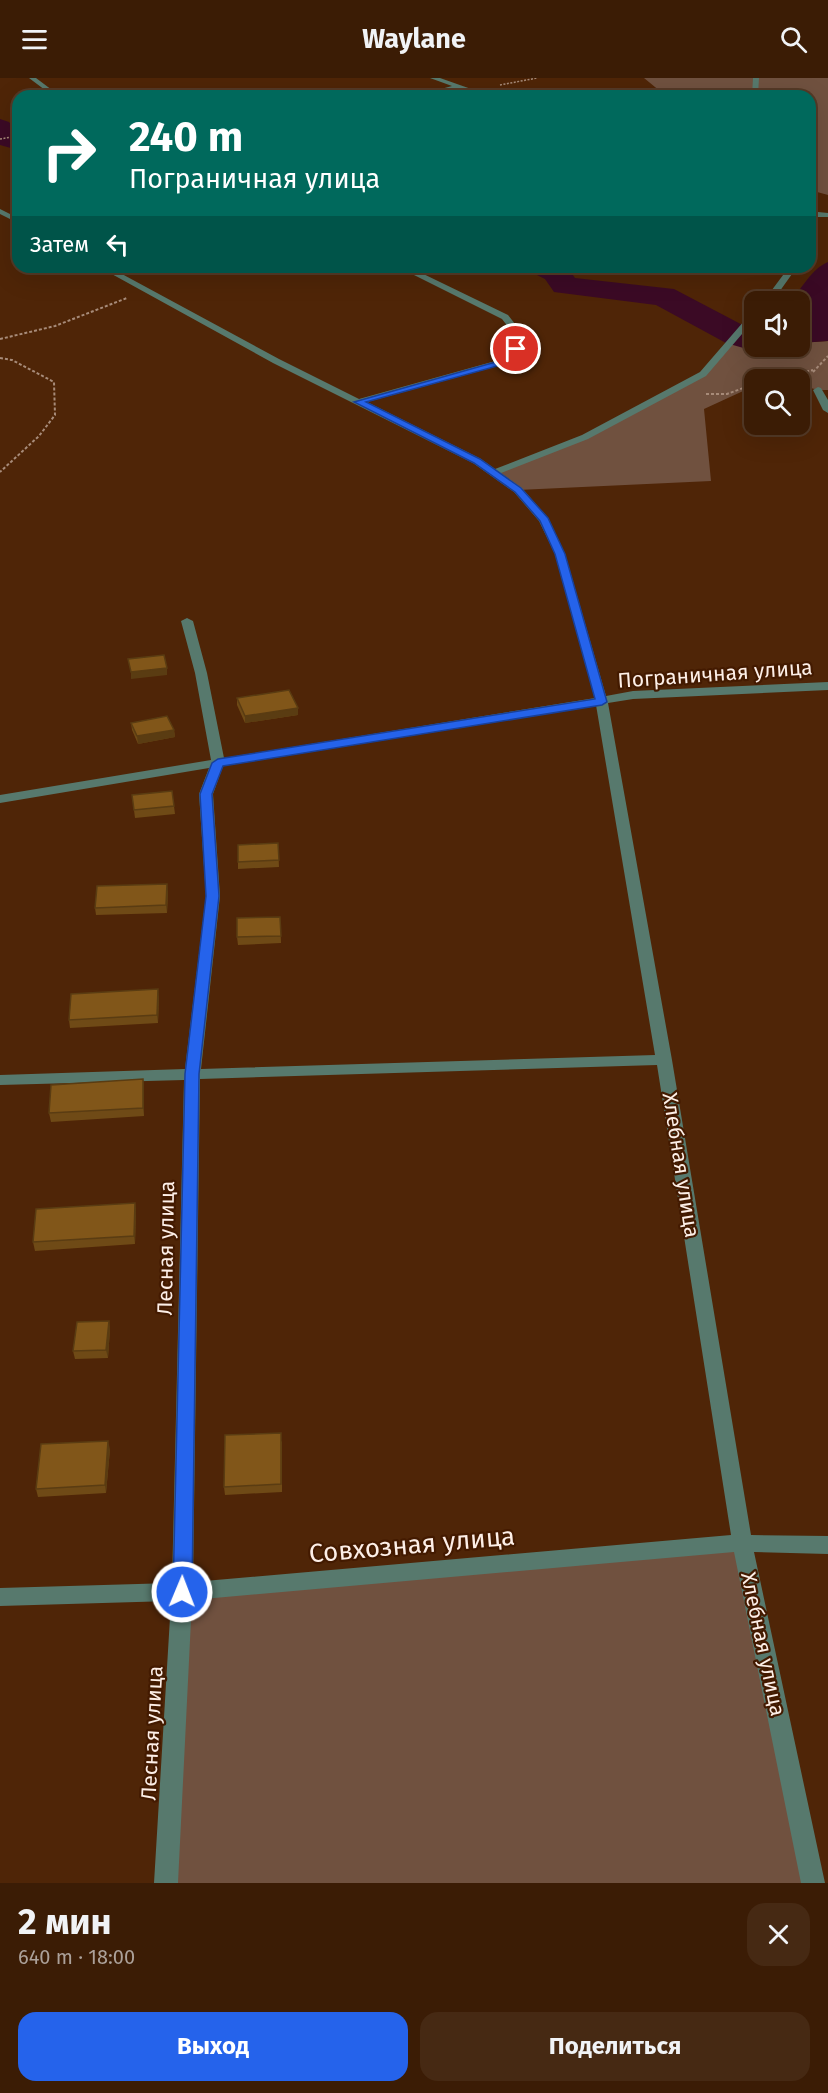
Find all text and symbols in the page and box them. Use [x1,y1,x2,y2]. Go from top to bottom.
icon: menu [18,23,51,56]
text: Waylane [362,23,466,55]
icon: search [777,23,810,56]
text: 240 m [129,112,243,162]
icon: right [30,114,108,192]
text: Пограничная улица [129,163,380,195]
icon: left [101,228,134,261]
text: Затем [30,231,89,258]
map controls [744,291,810,435]
button: sound [744,291,810,357]
pin [490,323,541,374]
icon: arrive [499,332,532,365]
button: search [744,369,810,435]
street label: Пограничная улица [617,654,813,694]
street label: Хлебная улица [657,1091,705,1239]
street label: Лесная улица [152,1180,180,1316]
street label: Совхозная улица [308,1521,516,1569]
position arrow [150,1560,214,1624]
street label: Хлебная улица [735,1570,791,1718]
street label: Лесная улица [135,1665,169,1801]
text: 2 мин [18,1900,112,1944]
button: close [747,1903,810,1966]
text: 640 m · 18:00 [18,1945,135,1969]
button: Выход [18,2012,408,2081]
button: Поделиться [420,2012,810,2081]

